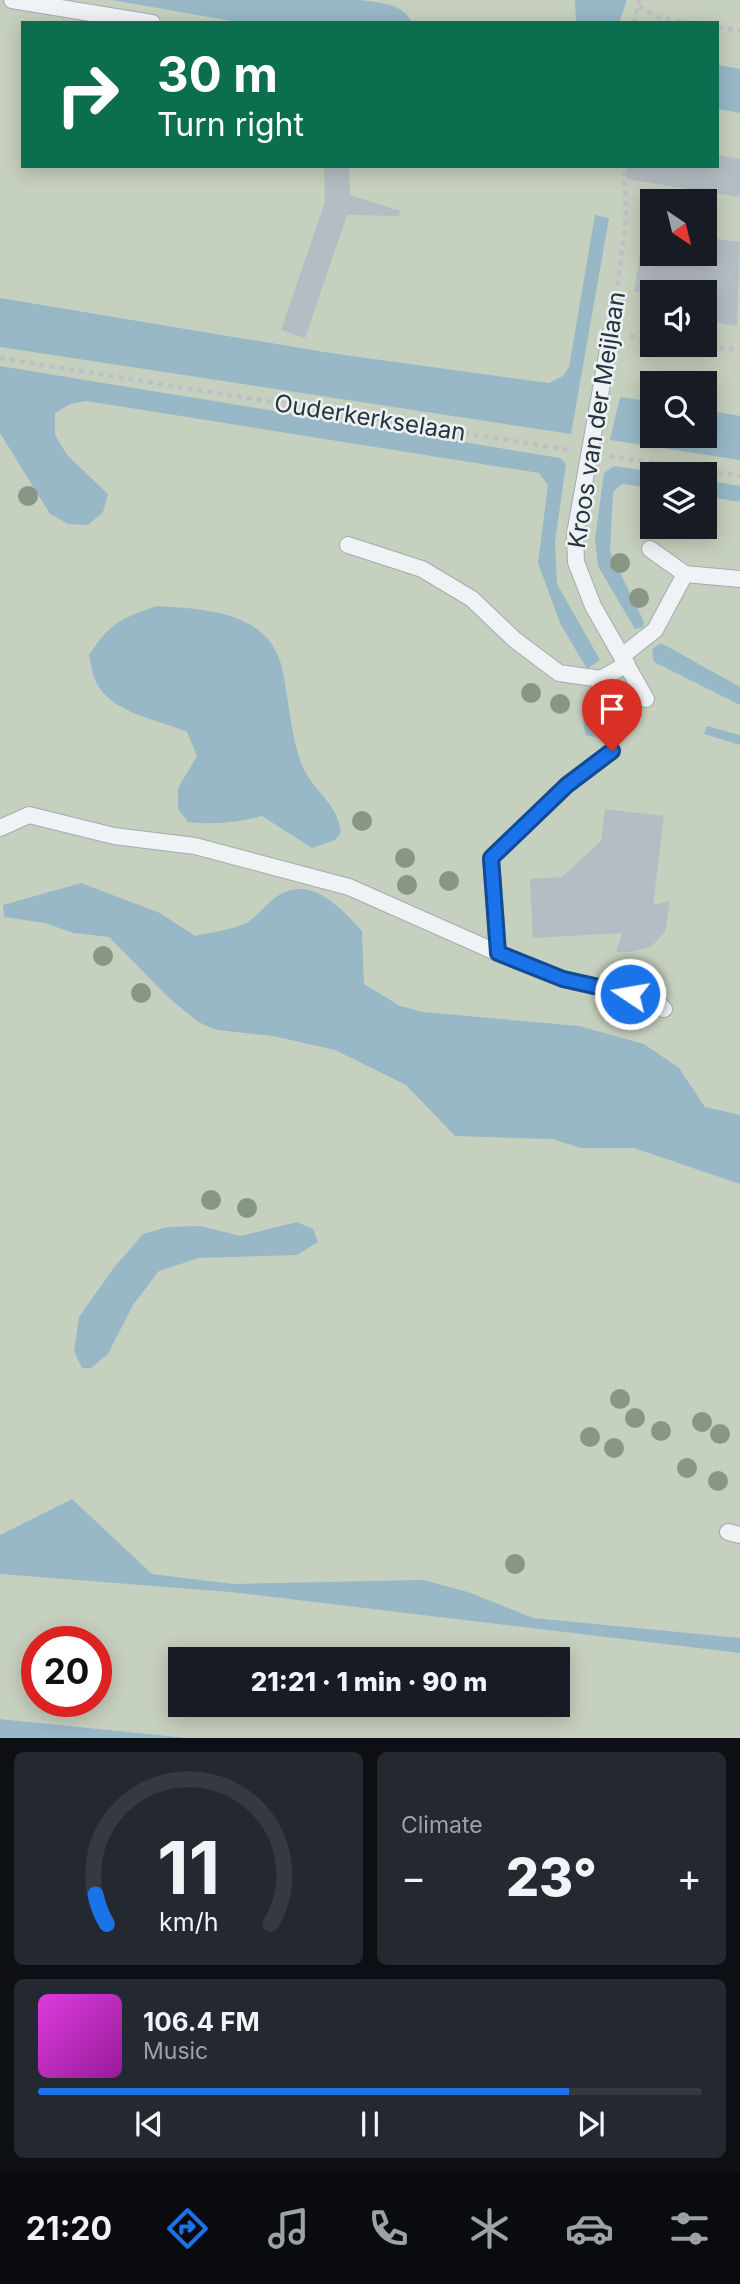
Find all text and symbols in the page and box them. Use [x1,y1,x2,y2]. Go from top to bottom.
text: 30 m [157,45,278,104]
icon: right [42,49,133,140]
text: Turn right [157,105,304,144]
north arrow [640,189,718,266]
map controls [640,189,717,539]
button: sound [640,280,717,357]
street label: Kroos van der Meijlaan [562,290,631,550]
button: search [640,371,717,448]
street label: Ouderkerkselaan [272,388,468,447]
button: layers [640,462,717,539]
pin [582,679,642,751]
icon: arrive [593,690,631,728]
position arrow [593,957,667,1031]
speed limit sign: 20 [21,1626,112,1717]
text: 21:21 · 1 min · 90 m [251,1666,487,1697]
text: Climate [401,1811,483,1839]
text: 11 [157,1824,220,1913]
text: 23° [506,1846,597,1909]
text: − [401,1854,426,1900]
text: + [677,1854,702,1900]
text: km/h [159,1907,218,1937]
text: 106.4 FM [143,2006,260,2037]
text: Music [143,2037,208,2065]
icon: previous [130,2105,168,2143]
icon: pause [351,2105,389,2143]
icon: next [572,2105,610,2143]
icon: directions [163,2204,212,2253]
icon: music [264,2204,313,2253]
icon: phone [364,2204,413,2253]
icon: climate [465,2204,514,2253]
icon: car [565,2204,614,2253]
icon: filters [665,2204,714,2253]
text: 21:20 [26,2209,112,2248]

